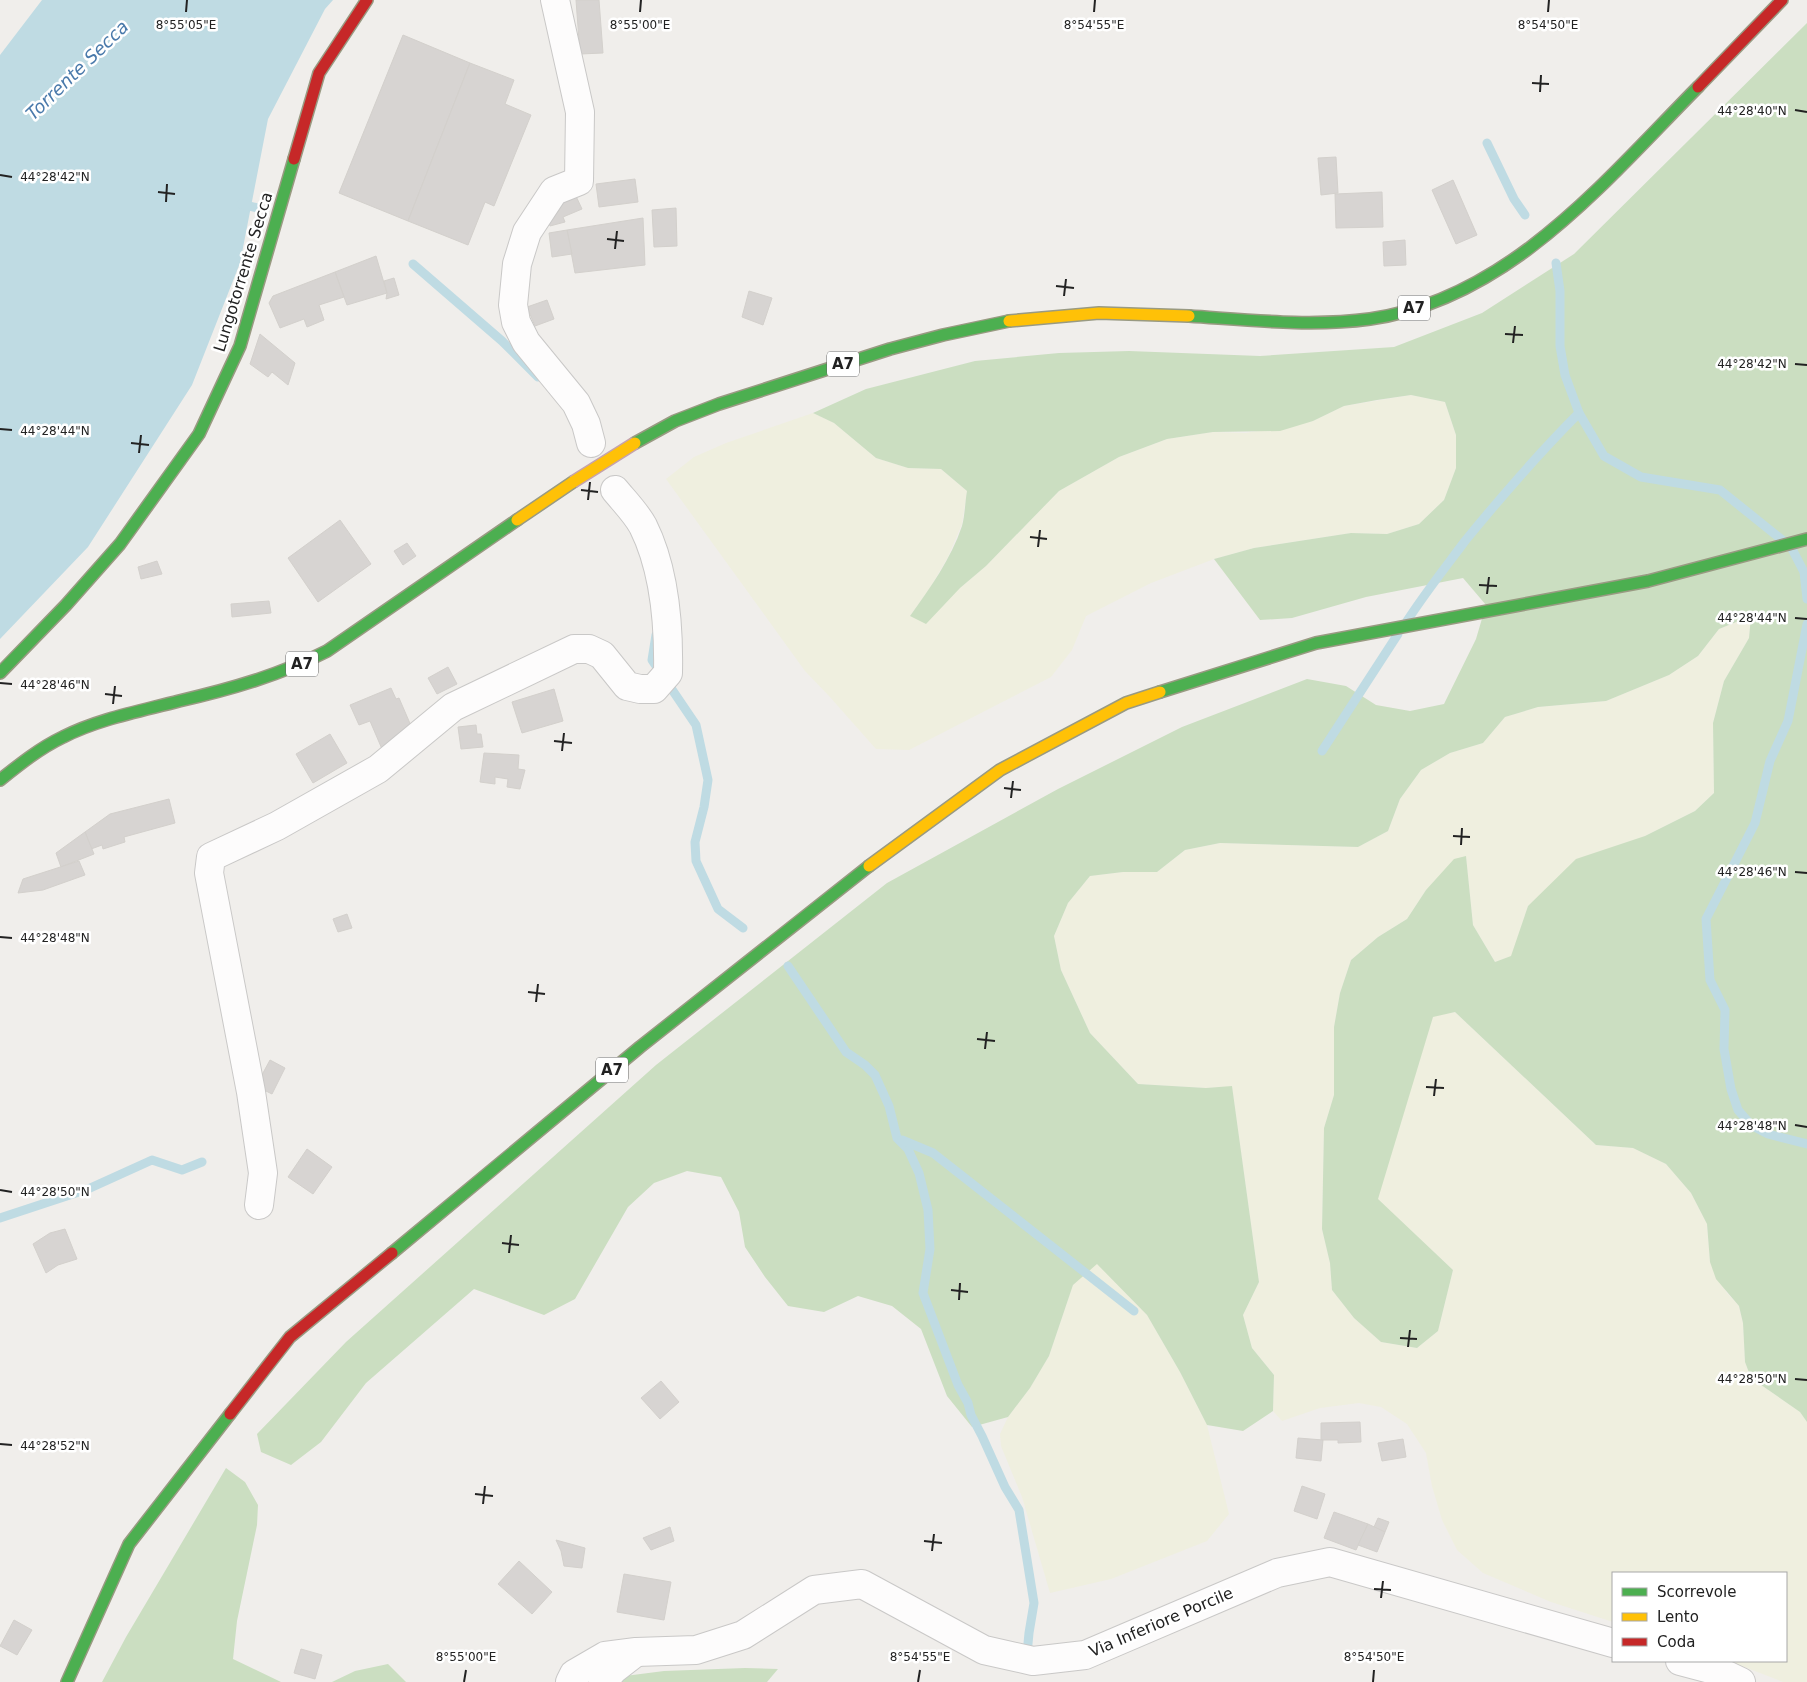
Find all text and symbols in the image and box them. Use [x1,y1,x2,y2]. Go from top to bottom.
water label: Torrente Secca [21,16,133,124]
text: 8°55'05"E [156,18,216,32]
text: 8°55'00"E [610,18,670,32]
text: 8°54'55"E [1064,18,1124,32]
text: 8°54'50"E [1518,18,1578,32]
text: 44°28'40"N [1717,104,1787,118]
text: 44°28'42"N [20,170,90,184]
street label: Lungotorrente Secca [210,190,276,354]
road number: A7 [1398,296,1430,320]
road number: A7 [827,352,859,376]
text: 44°28'42"N [1717,357,1787,371]
text: 44°28'44"N [20,424,90,438]
text: 44°28'44"N [1717,611,1787,625]
road number: A7 [286,652,318,676]
text: 44°28'46"N [20,678,90,692]
text: 44°28'46"N [1717,865,1787,879]
text: 44°28'48"N [20,931,90,945]
road number: A7 [596,1058,628,1082]
text: 44°28'48"N [1717,1119,1787,1133]
text: 44°28'50"N [20,1185,90,1199]
text: 44°28'50"N [1717,1372,1787,1386]
text: 44°28'52"N [20,1439,90,1453]
legend [1612,1572,1787,1662]
street label: Via Inferiore Porcile [1086,1583,1236,1661]
text: Scorrevole [1657,1583,1736,1601]
text: Lento [1657,1608,1699,1626]
text: Coda [1657,1633,1695,1651]
text: 8°55'00"E [436,1650,496,1664]
text: 8°54'55"E [890,1650,950,1664]
text: 8°54'50"E [1344,1650,1404,1664]

